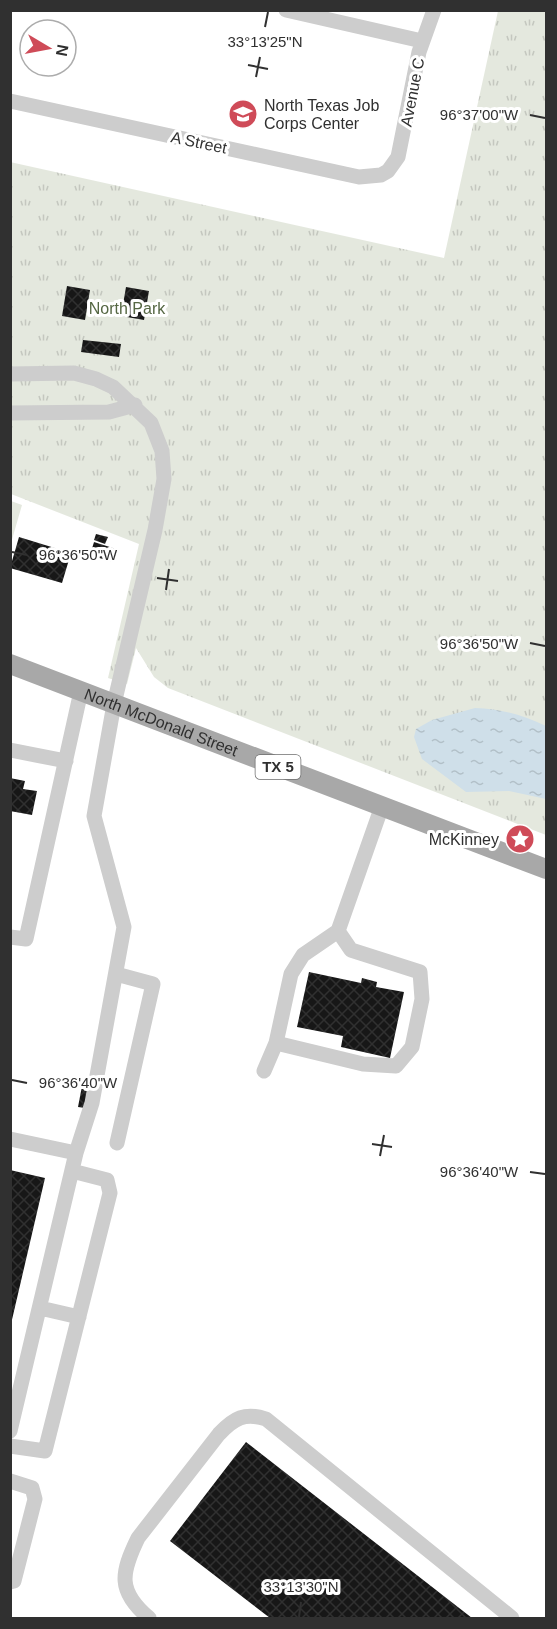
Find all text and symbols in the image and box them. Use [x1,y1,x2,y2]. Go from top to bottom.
north arrow [18,18,78,78]
text: 33°13'25"N [227,33,303,50]
text: N [53,43,72,58]
street label: Avenue C [397,56,428,128]
place label: North Texas Job Corps Center [264,97,379,132]
school or university icon: North Texas Job Corps Center [227,98,259,130]
text: 96°37'00"W [440,106,519,123]
street label: A Street [169,128,229,157]
park label: North Park [89,300,166,317]
text: 96°36'50"W [39,546,118,563]
text: 96°36'50"W [440,635,519,652]
street label: North McDonald Street [82,685,241,760]
road number: TX 5 [256,755,300,779]
place icon: McKinney [504,823,536,855]
place label: McKinney [429,831,499,848]
text: 96°36'40"W [39,1074,118,1091]
text: 96°36'40"W [440,1163,519,1180]
text: 33°13'30"N [263,1578,339,1595]

